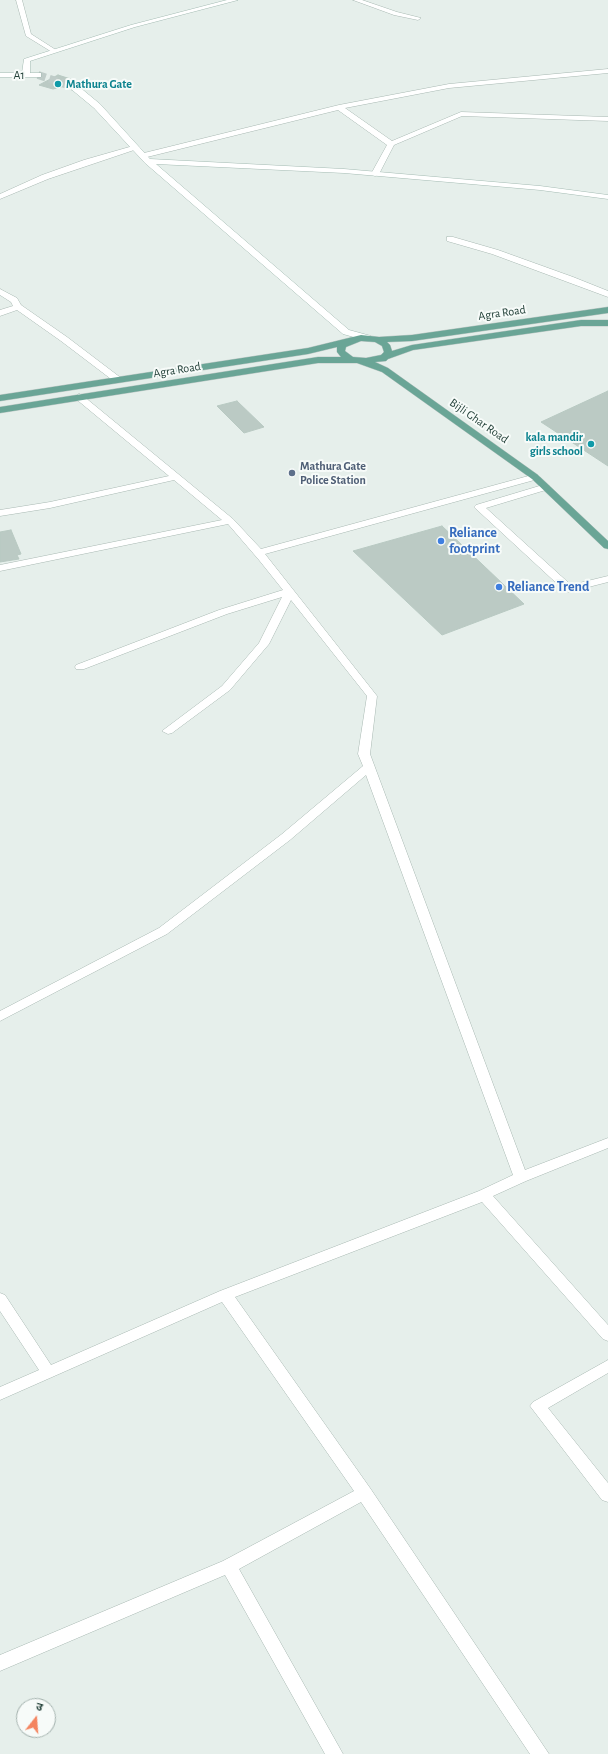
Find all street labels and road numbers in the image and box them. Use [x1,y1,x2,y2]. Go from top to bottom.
street label: A1 [13,68,25,82]
street label: Agra Road [477,303,527,323]
street label: Agra Road [152,359,202,381]
street label: Bijli Ghar Road [447,395,511,447]

